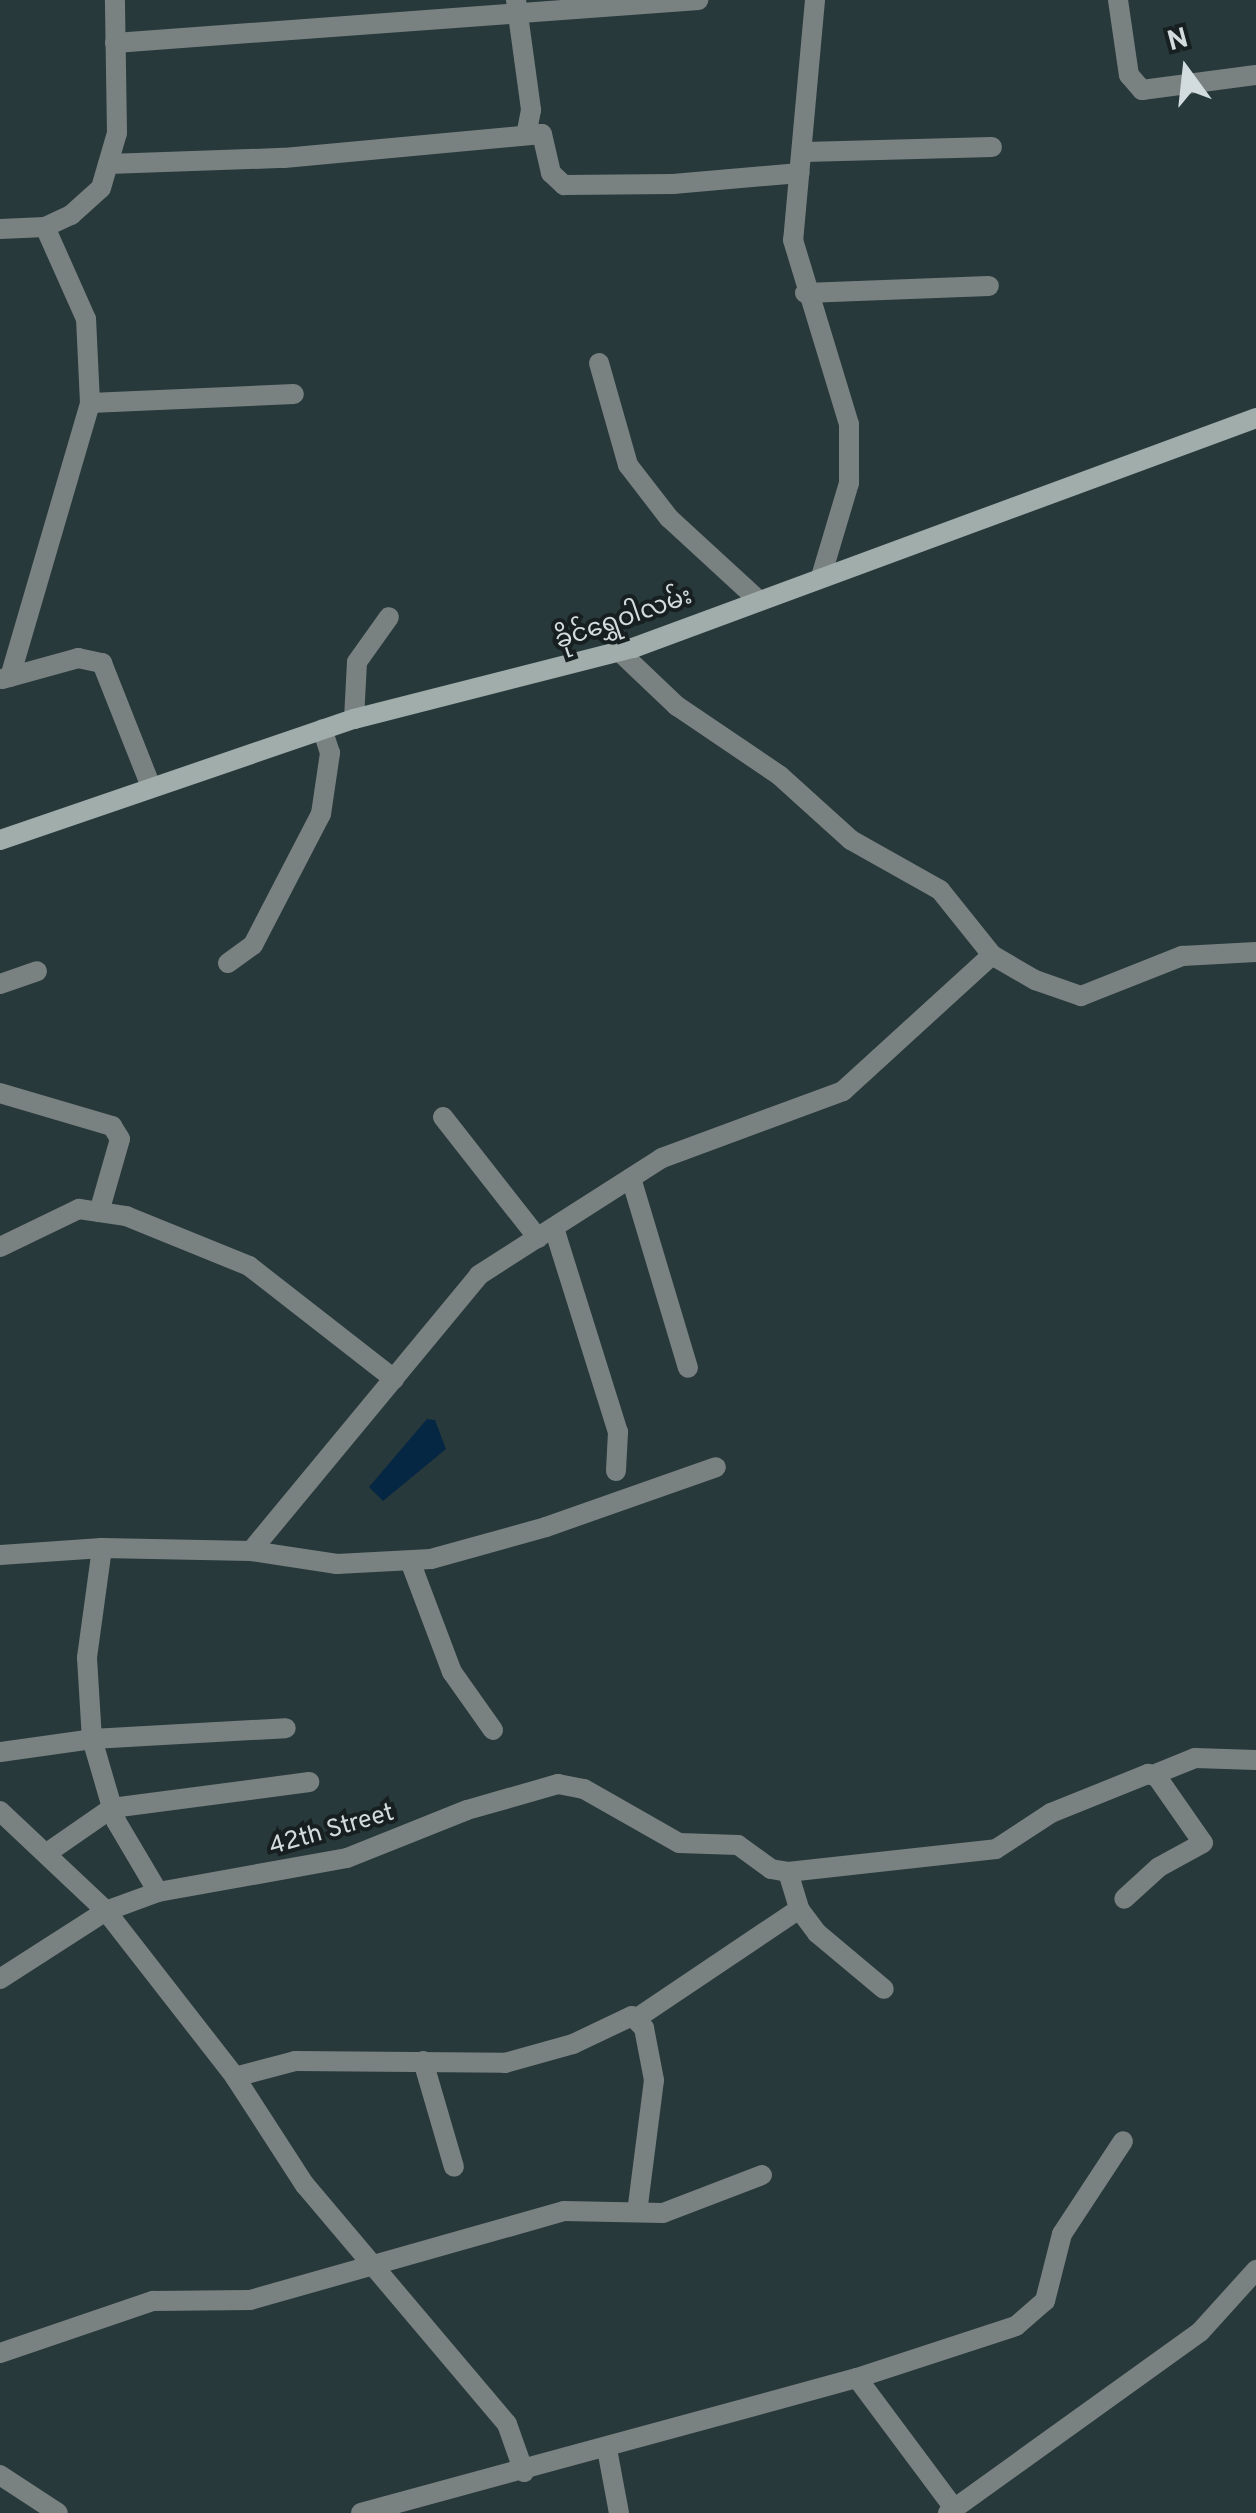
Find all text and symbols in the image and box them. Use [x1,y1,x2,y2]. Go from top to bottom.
north arrow [1136,20,1236,120]
text: N [1164,21,1193,61]
street label: ခိုင်ရွှေဝါလမ်း [551,583,697,657]
street label: 42th Street [266,1799,398,1863]

